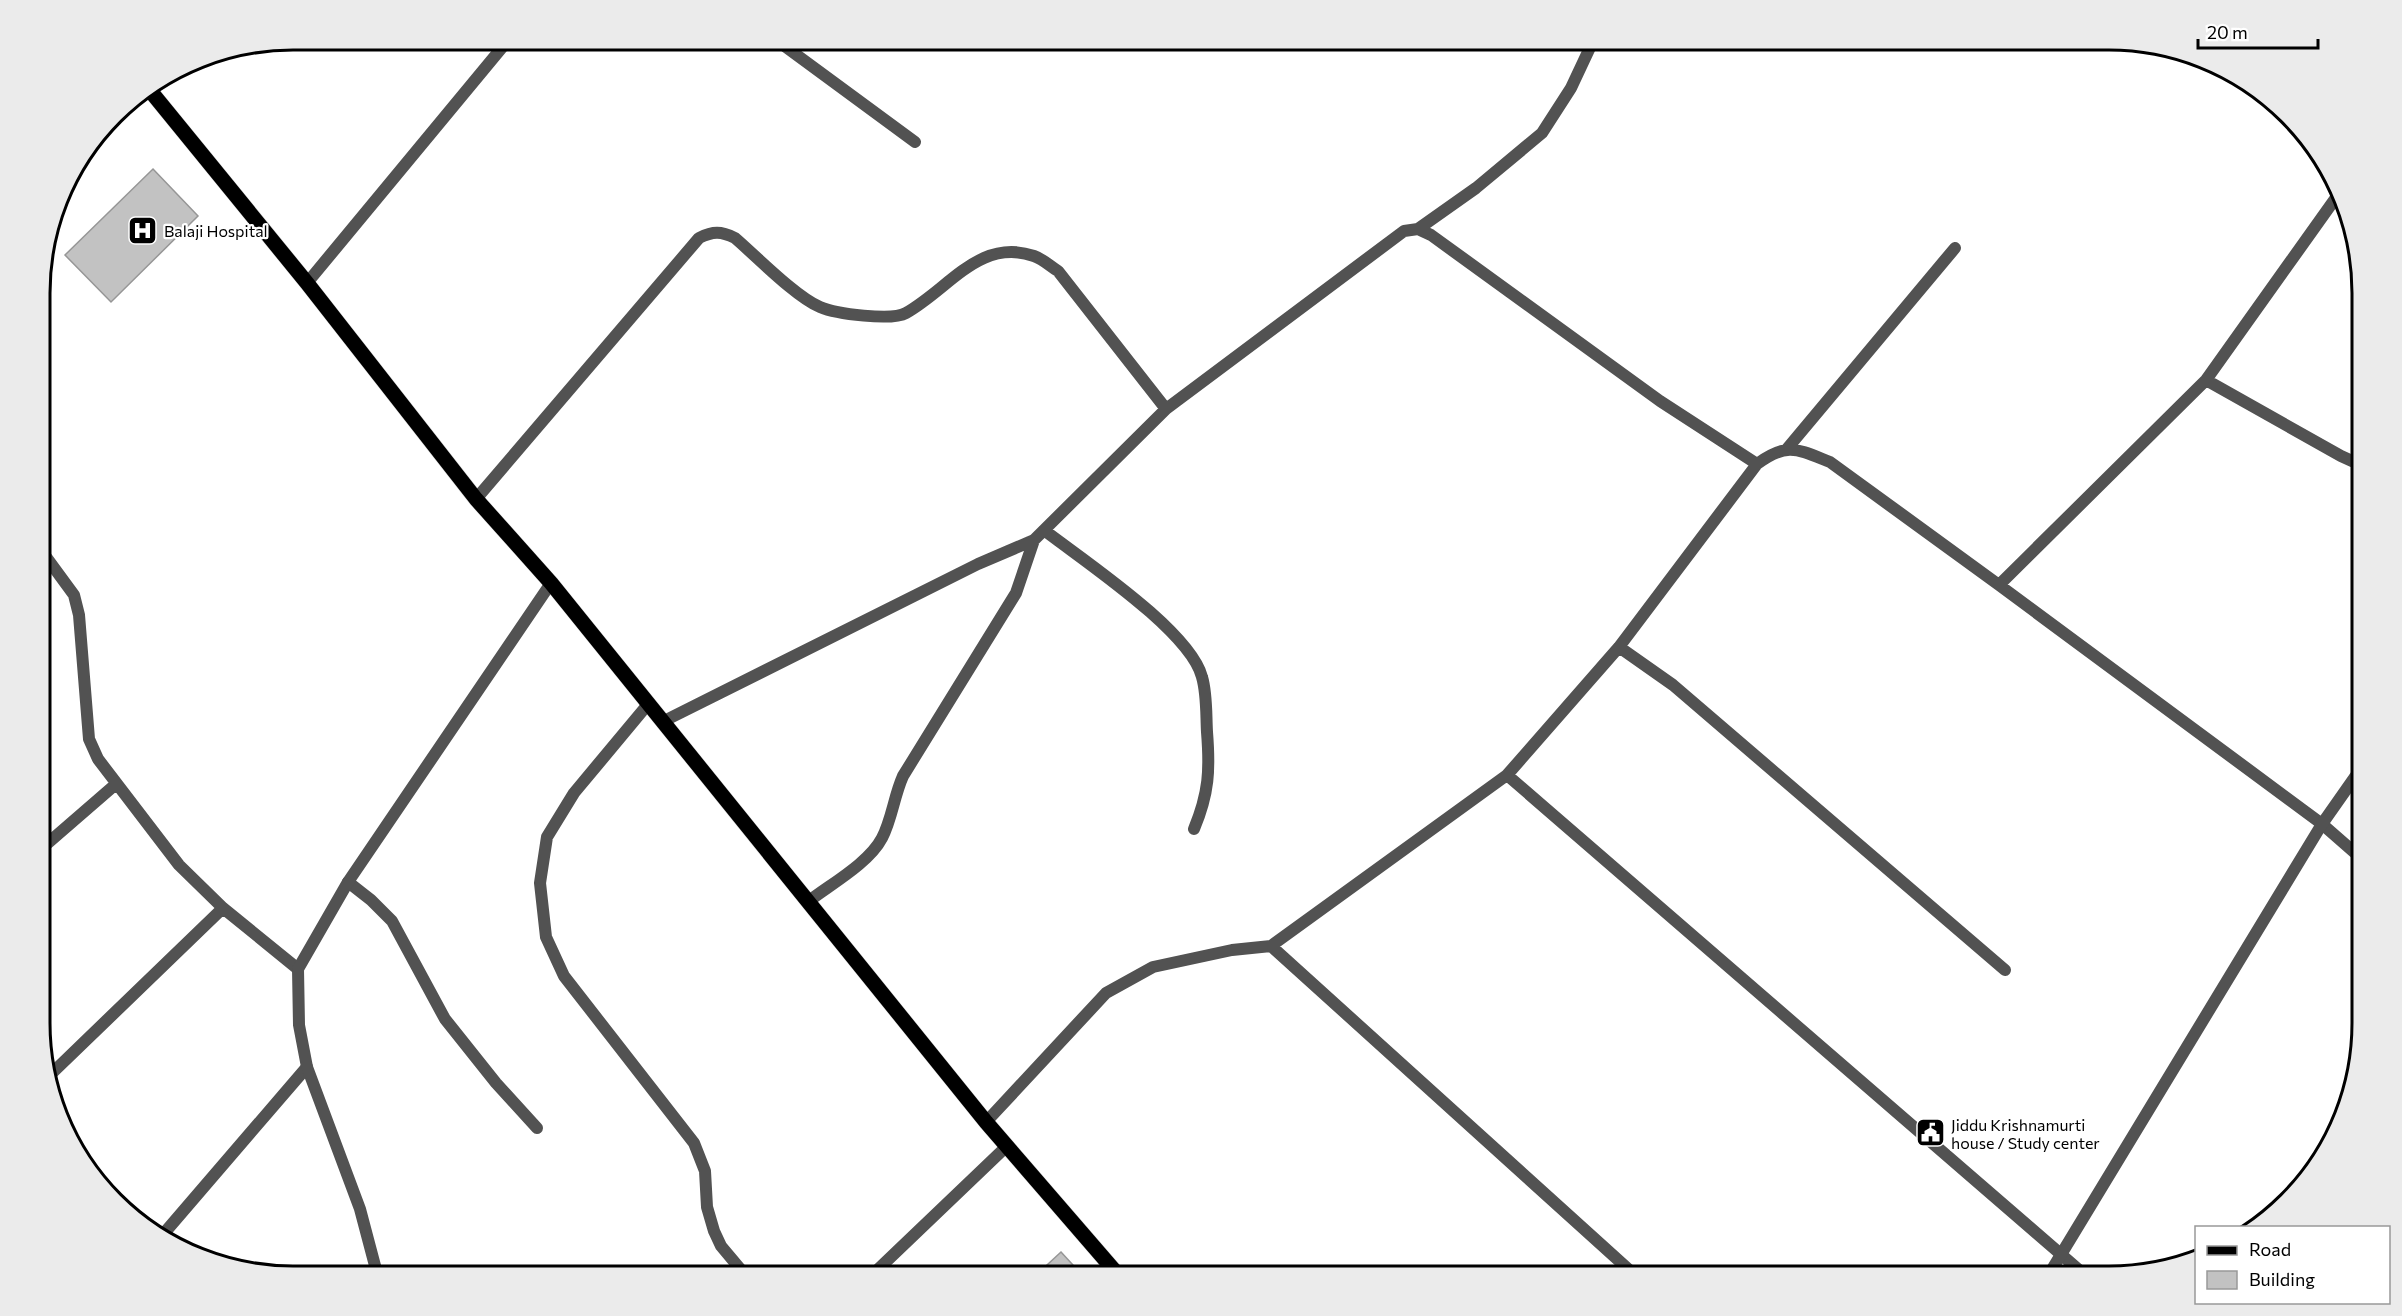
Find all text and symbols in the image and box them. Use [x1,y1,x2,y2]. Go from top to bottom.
scale bar [2198,12,2318,50]
text: 20 m [2207,21,2248,43]
hospital icon: Balaji Hospital [127,214,159,246]
place label: Balaji Hospital [164,221,268,240]
place label: Jiddu Krishnamurti house / Study center [1951,1115,2100,1152]
public building icon: Jiddu Krishnamurti house / Study center [1914,1117,1946,1149]
legend [2195,1226,2390,1304]
text: Road [2249,1238,2291,1260]
text: Building [2249,1268,2315,1290]

